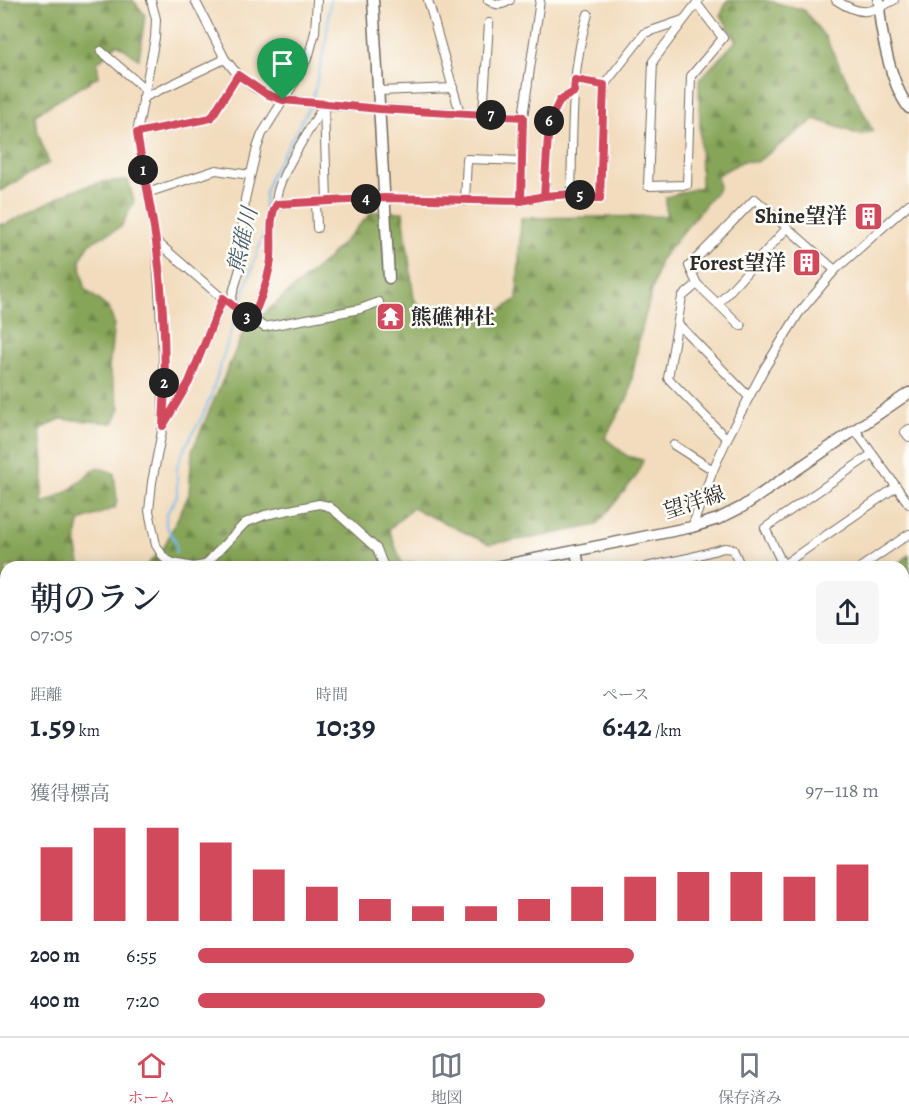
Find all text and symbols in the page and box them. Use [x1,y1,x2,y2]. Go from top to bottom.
pin [257,38,308,100]
icon: arrive [266,47,299,80]
pin: 7 [476,100,506,130]
text: 7 [488,104,494,126]
pin: 6 [534,106,564,136]
text: 6 [545,110,553,132]
pin: 1 [128,155,158,185]
text: 1 [140,159,146,181]
pin: 5 [565,180,595,210]
pin: 4 [351,184,381,214]
text: 5 [577,184,583,206]
text: 4 [362,188,370,210]
building icon: Shine望洋 [852,200,884,232]
place label: Shine望洋 [755,202,847,230]
water label: 熊碓川 [221,203,265,276]
building icon: Forest望洋 [791,247,823,279]
place label: Forest望洋 [689,249,786,277]
temple icon: 熊礁神社 [374,301,406,333]
pin: 3 [232,302,262,332]
place label: 熊礁神社 [411,303,495,331]
text: 3 [244,306,250,328]
pin: 2 [149,368,179,398]
text: 2 [160,372,168,394]
street label: 望洋線 [660,479,728,525]
text: 朝のラン [30,576,162,621]
button: share [816,581,879,644]
text: 07:05 [30,621,73,648]
text: 距離 [30,684,62,706]
text: 時間 [316,684,348,706]
text: ペース [602,684,649,706]
text: 1.59 [30,706,76,746]
text: 10:39 [316,706,376,746]
text: 6:42 [602,706,652,746]
text: km [76,720,100,742]
text: /km [652,720,681,742]
text: 97–118 m [805,777,879,804]
text: 獲得標高 [30,780,110,807]
text: 200 m [30,942,80,969]
text: 6:55 [126,942,157,969]
text: 400 m [30,987,80,1014]
text: 7:20 [126,987,159,1014]
tab: ホーム [127,1049,175,1109]
tab: 地図 [430,1049,463,1109]
tab: 保存済み [718,1049,782,1109]

